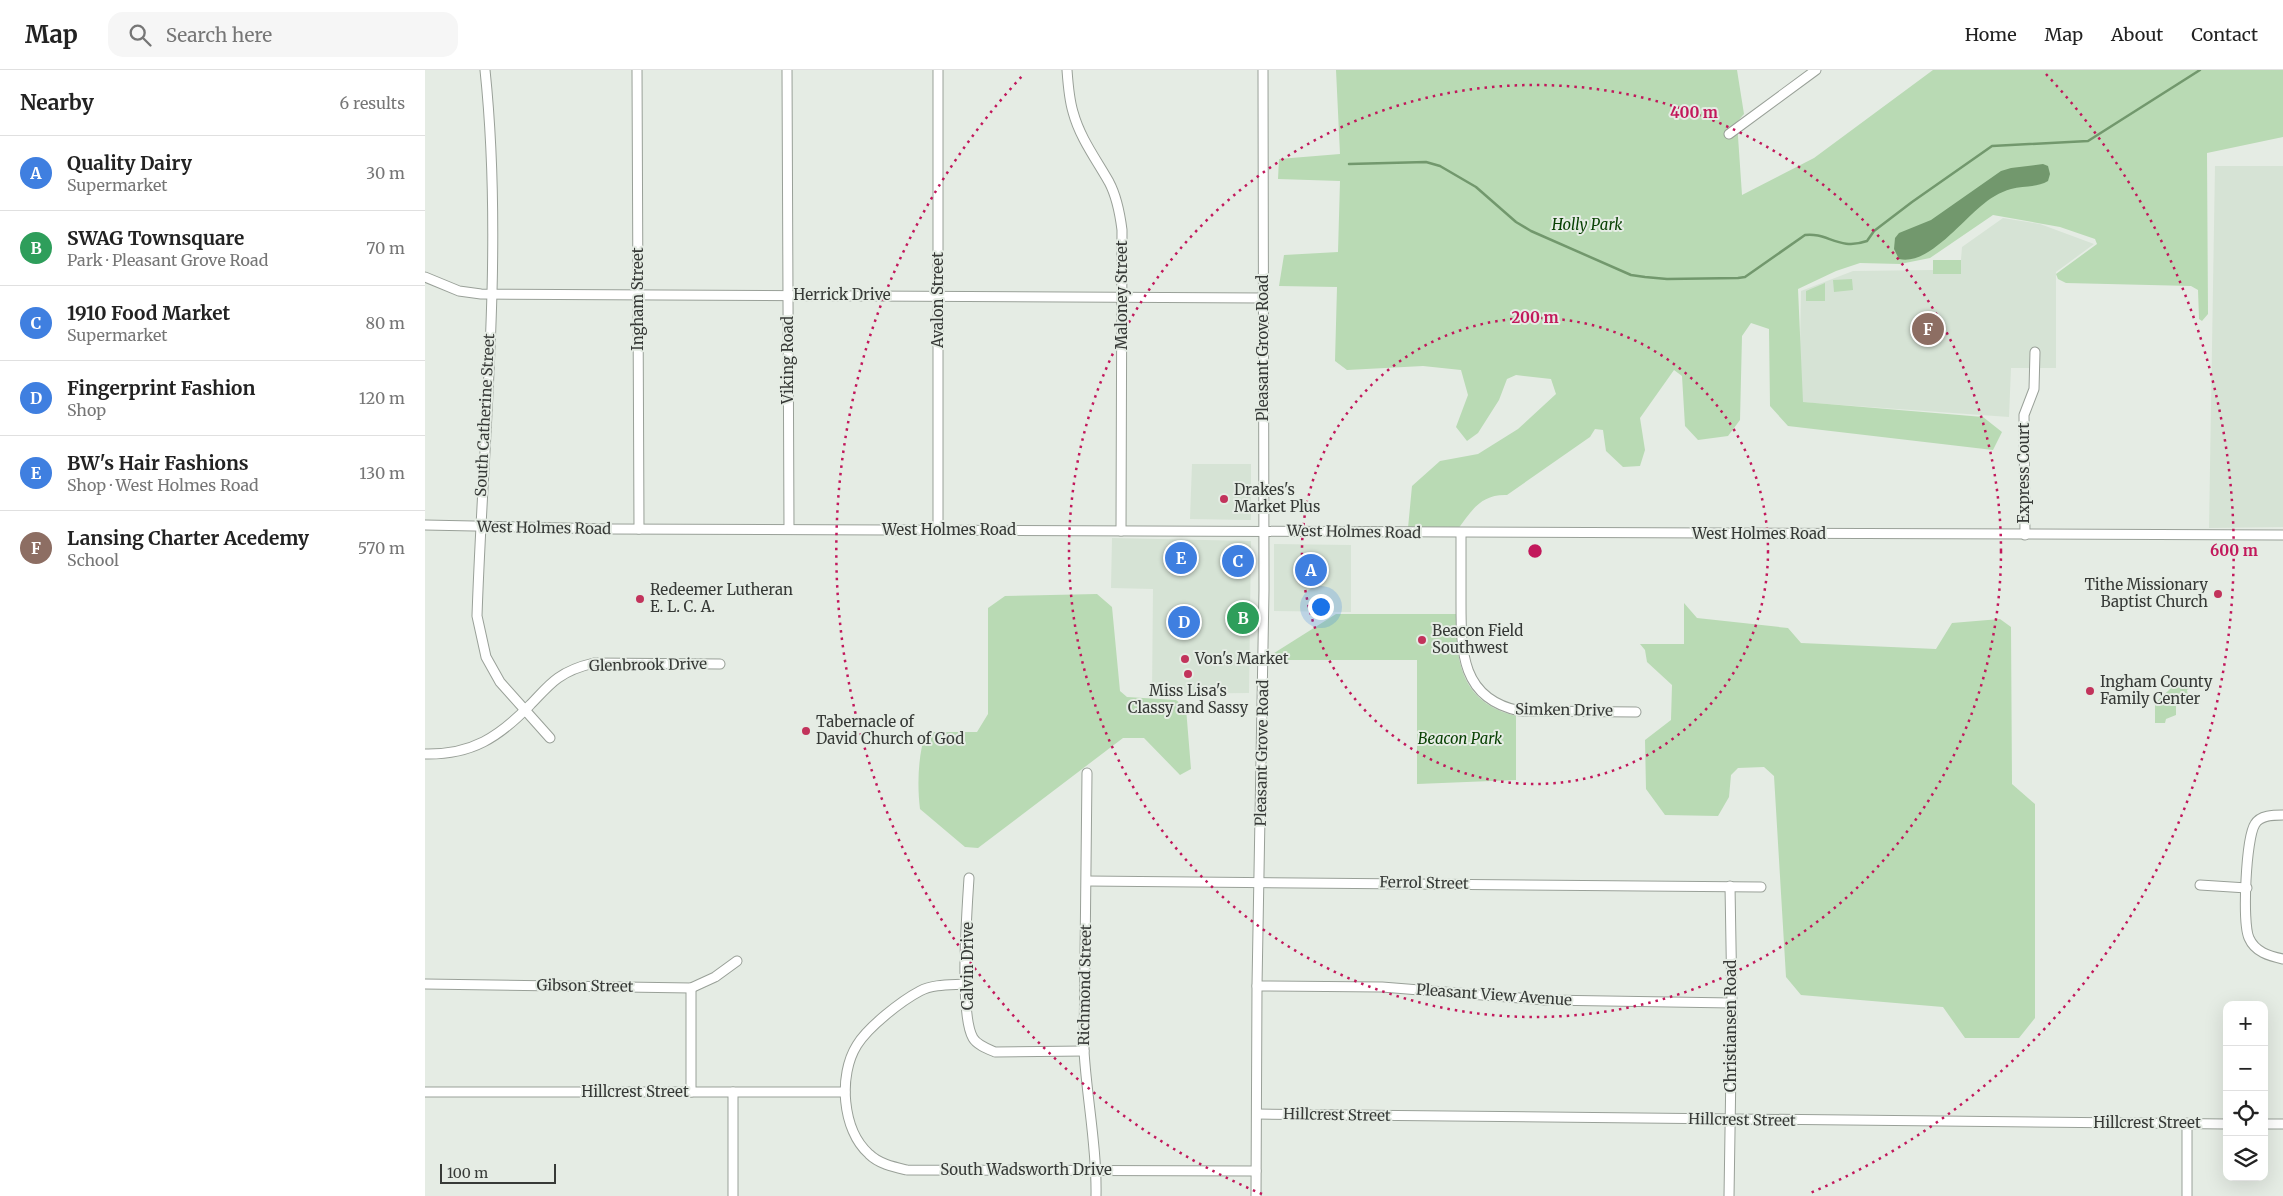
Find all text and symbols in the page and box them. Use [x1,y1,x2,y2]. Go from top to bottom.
search box [108,12,458,57]
text: Map [25,19,78,50]
icon: search [126,21,154,49]
text: Search here [166,23,272,47]
text: Home [1965,23,2017,46]
text: Map [2045,23,2083,46]
text: About [2111,23,2163,46]
text: Contact [2191,23,2258,46]
text: Nearby [20,89,94,116]
text: 6 results [340,93,405,113]
text: 400 m [1670,103,1718,122]
text: Quality Dairy [67,151,192,175]
text: A [30,163,42,183]
text: 30 m [366,163,405,183]
text: Supermarket [67,175,168,195]
park label: Holly Park [1551,215,1623,234]
text: SWAG Townsquare [67,226,244,250]
text: B [30,238,42,258]
text: 70 m [366,238,405,258]
street label: Maloney Street [1112,240,1131,350]
street label: Ingham Street [628,247,647,351]
text: Park · Pleasant Grove Road [67,250,268,270]
street label: Avalon Street [928,252,947,349]
street label: Pleasant Grove Road [1253,275,1272,421]
street label: Herrick Drive [793,285,891,304]
text: 1910 Food Market [67,301,230,325]
text: 200 m [1511,308,1559,327]
pin: F [1912,310,1944,348]
text: C [31,313,41,333]
text: 80 m [366,313,405,333]
street label: Viking Road [778,316,797,405]
text: Supermarket [67,325,168,345]
street label: South Catherine Street [471,333,498,497]
text: Fingerprint Fashion [67,376,255,400]
text: D [30,388,42,408]
text: 120 m [359,388,405,408]
text: Shop [67,400,106,420]
street label: Express Court [2014,422,2033,523]
text: BW's Hair Fashions [67,451,249,475]
text: E [31,463,41,483]
text: 130 m [359,463,405,483]
text: Shop · West Holmes Road [67,475,259,495]
place label: Drakes's Market Plus [1234,480,1320,516]
marker: Drakes's Market Plus [1218,493,1230,505]
street label: West Holmes Road [476,517,611,538]
street label: West Holmes Road [881,520,1016,539]
street label: West Holmes Road [1286,521,1421,542]
street label: West Holmes Road [1691,524,1826,543]
text: Lansing Charter Acedemy [67,526,309,550]
text: F [31,538,41,558]
text: 570 m [358,538,405,558]
pin: E [1165,539,1197,577]
text: 600 m [2210,541,2258,560]
pin: C [1222,542,1254,580]
centre of rings [1526,542,1544,560]
text: School [67,550,119,570]
pin: A [1295,551,1327,589]
place label: Tithe Missionary Baptist Church [2084,575,2208,611]
place label: Redeemer Lutheran E. L. C. A. [650,580,793,616]
marker: Tithe Missionary Baptist Church [2212,588,2224,600]
marker: Redeemer Lutheran E. L. C. A. [634,593,646,605]
your location [1308,594,1334,620]
pin: B [1227,599,1259,637]
pin: D [1168,603,1200,641]
place label: Beacon Field Southwest [1432,621,1523,657]
marker: Beacon Field Southwest [1416,634,1428,646]
place label: Von's Market [1194,649,1289,668]
marker: Von's Market [1179,653,1191,665]
street label: Glenbrook Drive [589,654,707,675]
marker: Miss Lisa's Classy and Sassy [1182,668,1194,680]
place label: Ingham County Family Center [2100,672,2213,708]
street label: Pleasant Grove Road [1251,680,1272,826]
place label: Miss Lisa's Classy and Sassy [1128,681,1249,717]
marker: Ingham County Family Center [2084,685,2096,697]
street label: Simken Drive [1515,699,1613,720]
place label: Tabernacle of David Church of God [816,712,964,748]
marker: Tabernacle of David Church of God [800,725,812,737]
park label: Beacon Park [1418,729,1503,748]
street label: Ferrol Street [1379,872,1469,893]
street label: Calvin Drive [958,922,977,1010]
street label: Richmond Street [1074,924,1095,1046]
street label: Christiansen Road [1721,960,1740,1092]
street label: Gibson Street [536,975,634,996]
street label: Pleasant View Avenue [1415,980,1573,1009]
map controls [2223,1001,2268,1181]
button: + [2223,1001,2268,1046]
button: − [2223,1046,2268,1091]
street label: Hillcrest Street [581,1082,689,1101]
button: locate [2223,1091,2268,1136]
street label: Hillcrest Street [1283,1104,1391,1125]
street label: Hillcrest Street [1688,1109,1796,1130]
street label: Hillcrest Street [2093,1113,2201,1132]
button: layers [2223,1136,2268,1181]
street label: South Wadsworth Drive [940,1160,1112,1179]
scale bar [440,1161,556,1184]
text: 100 m [447,1164,488,1182]

